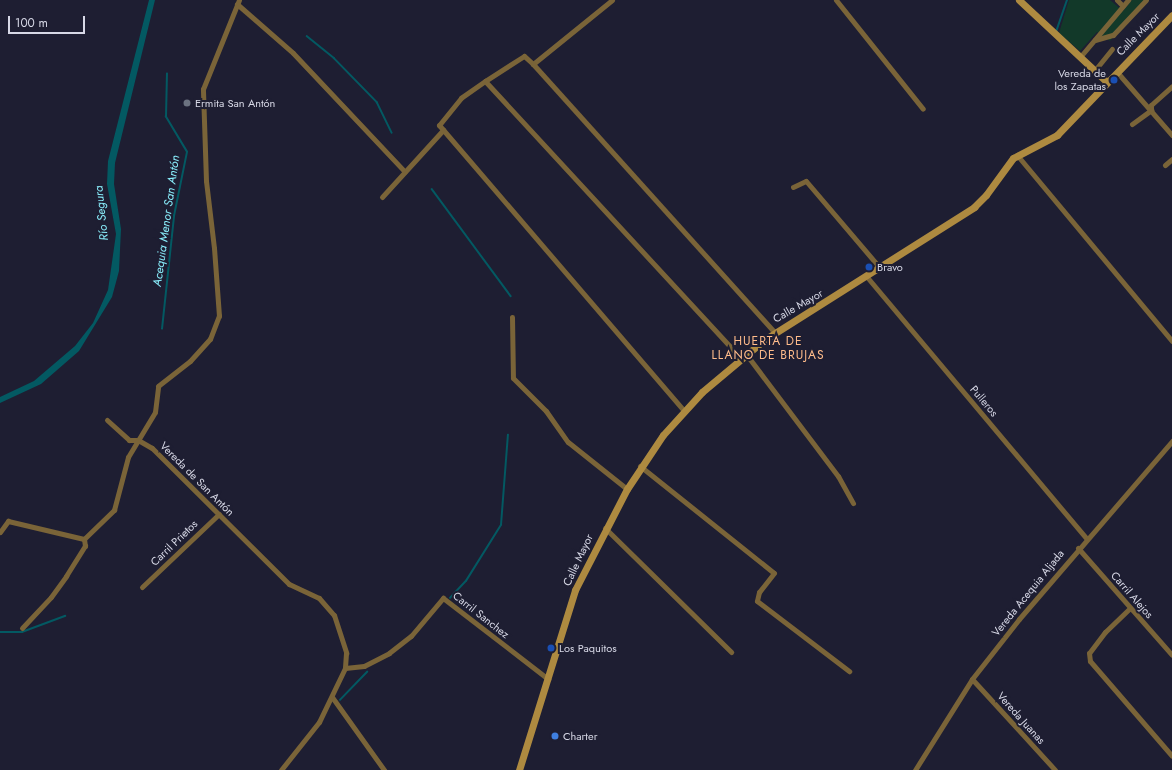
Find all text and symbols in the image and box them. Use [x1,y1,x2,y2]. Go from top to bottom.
scale bar [10,8,87,34]
street label: Calle Mayor [1114,10,1162,58]
text: 100 m [15,14,48,32]
place label: Vereda de los Zapatas [1055,67,1106,93]
marker: Vereda de los Zapatas [1109,75,1119,85]
place label: Ermita San Antón [195,96,275,110]
marker: Ermita San Antón [182,98,192,108]
water label: Acequia Menor San Antón [151,154,183,288]
water label: Río Segura [92,185,112,241]
place label: Bravo [877,260,903,274]
marker: Bravo [864,262,874,272]
street label: Calle Mayor [771,286,825,326]
district label: HUERTA DE LLANO DE BRUJAS [711,335,825,363]
street label: Pulleros [967,383,1001,419]
street label: Vereda de San Antón [157,439,237,519]
street label: Carril Prietos [148,517,200,569]
street label: Calle Mayor [560,532,596,588]
street label: Vereda Acequia Aljada [989,547,1067,639]
street label: Carril Alejos [1108,569,1156,621]
street label: Carril Sanchez [450,589,512,641]
place label: Los Paquitos [559,641,617,655]
marker: Los Paquitos [546,643,556,653]
street label: Vereda Juanas [994,689,1048,747]
place label: Charter [563,729,597,743]
marker: Charter [550,731,560,741]

